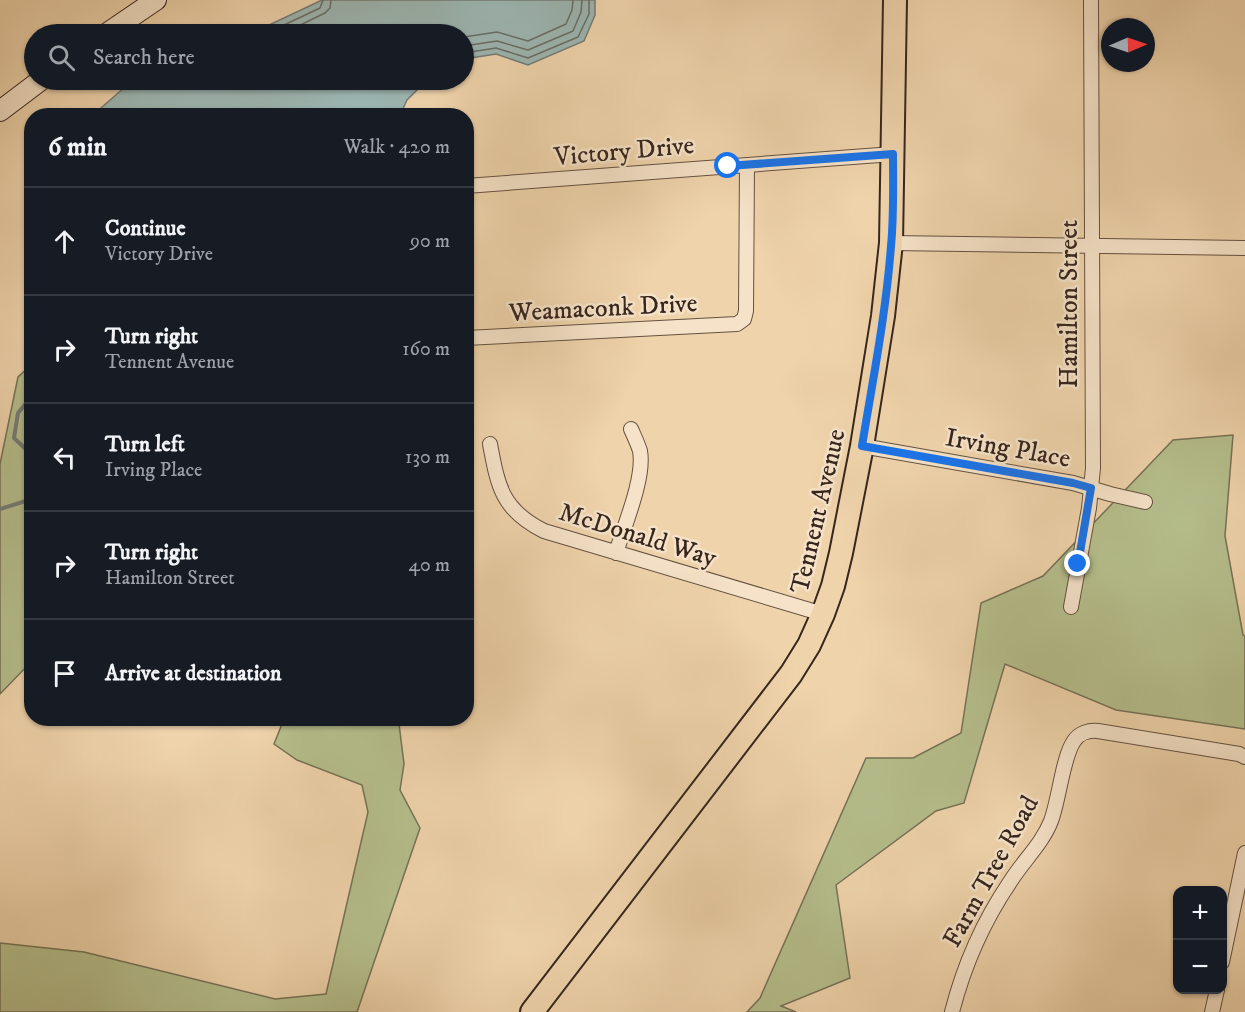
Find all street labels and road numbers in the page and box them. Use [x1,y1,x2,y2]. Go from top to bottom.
street label: Victory Drive [552,129,696,174]
street label: Hamilton Street [1053,220,1086,388]
street label: Weamaconk Drive [507,287,698,330]
street label: Irving Place [943,421,1073,476]
street label: Tennent Avenue [783,426,853,597]
street label: McDonald Way [555,496,721,575]
street label: Farm Tree Road [936,790,1047,953]

